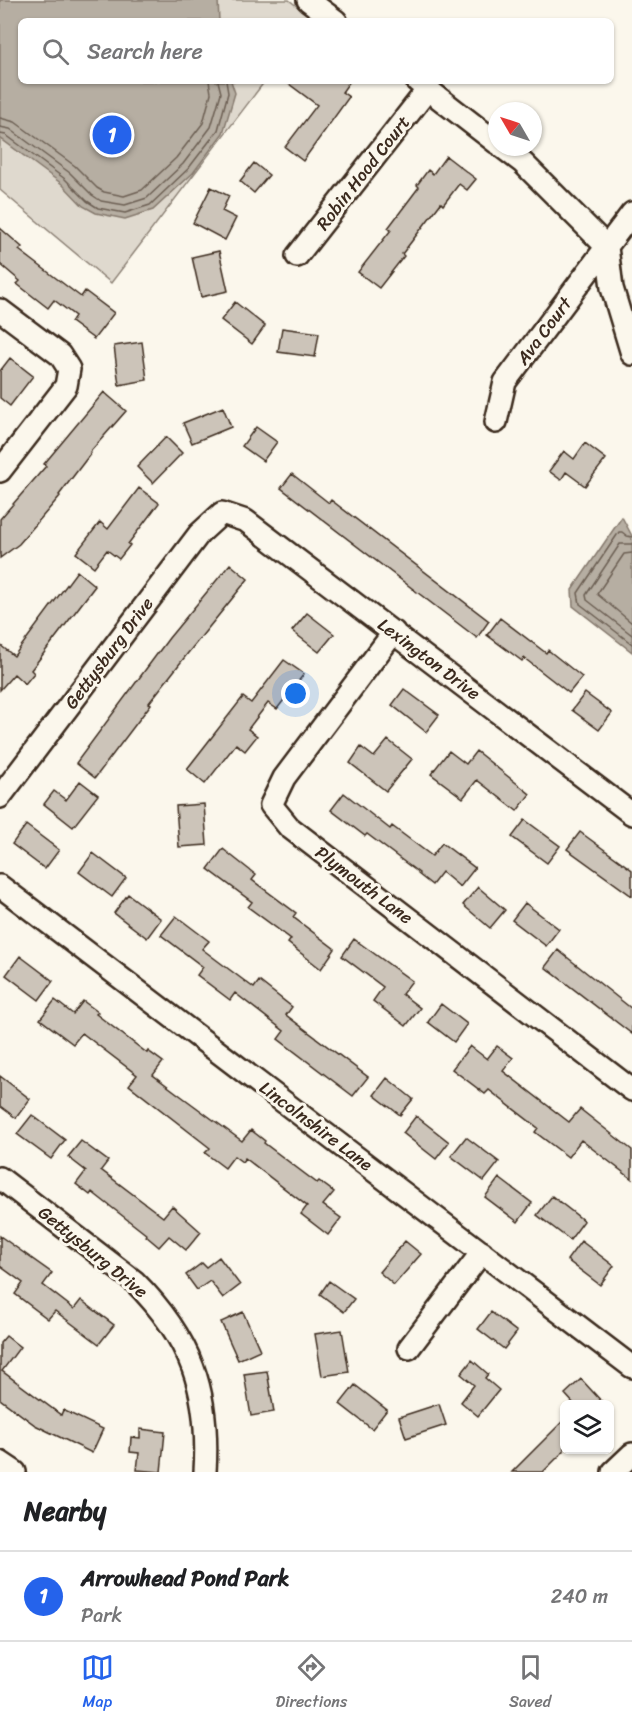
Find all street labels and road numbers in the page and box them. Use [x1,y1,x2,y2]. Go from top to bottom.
street label: Robin Hood Court [308,108,418,238]
street label: Ava Court [507,289,581,373]
street label: Gettysburg Drive [56,590,162,716]
street label: Lexington Drive [370,609,488,709]
street label: Plymouth Lane [308,837,420,933]
street label: Lincolnshire Lane [252,1072,380,1180]
street label: Gettysburg Drive [31,1197,155,1307]

